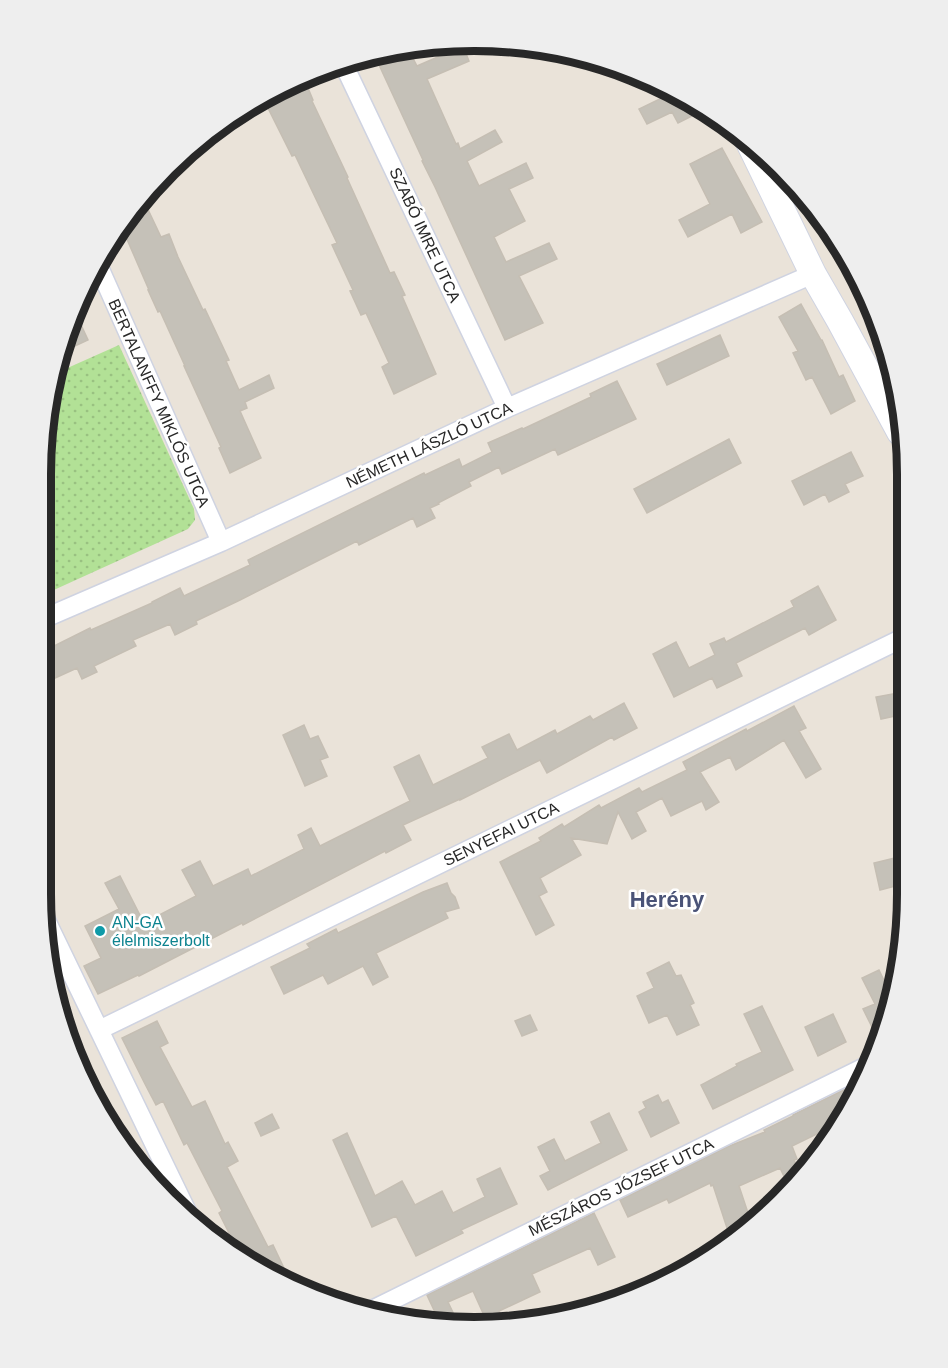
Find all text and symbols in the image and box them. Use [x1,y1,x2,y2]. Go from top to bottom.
street label: SZABÓ IMRE UTCA [386,165,465,305]
street label: BERTALANFFY MIKLÓS UTCA [105,296,214,510]
street label: NÉMETH LÁSZLÓ UTCA [343,398,515,491]
street label: SENYEFAI UTCA [441,799,562,869]
district label: Herény [630,887,705,912]
place label: AN-GA élelmiszerbolt [112,914,210,949]
marker: AN-GA élelmiszerbolt [93,924,107,938]
street label: MÉSZÁROS JÓZSEF UTCA [525,1134,717,1239]

